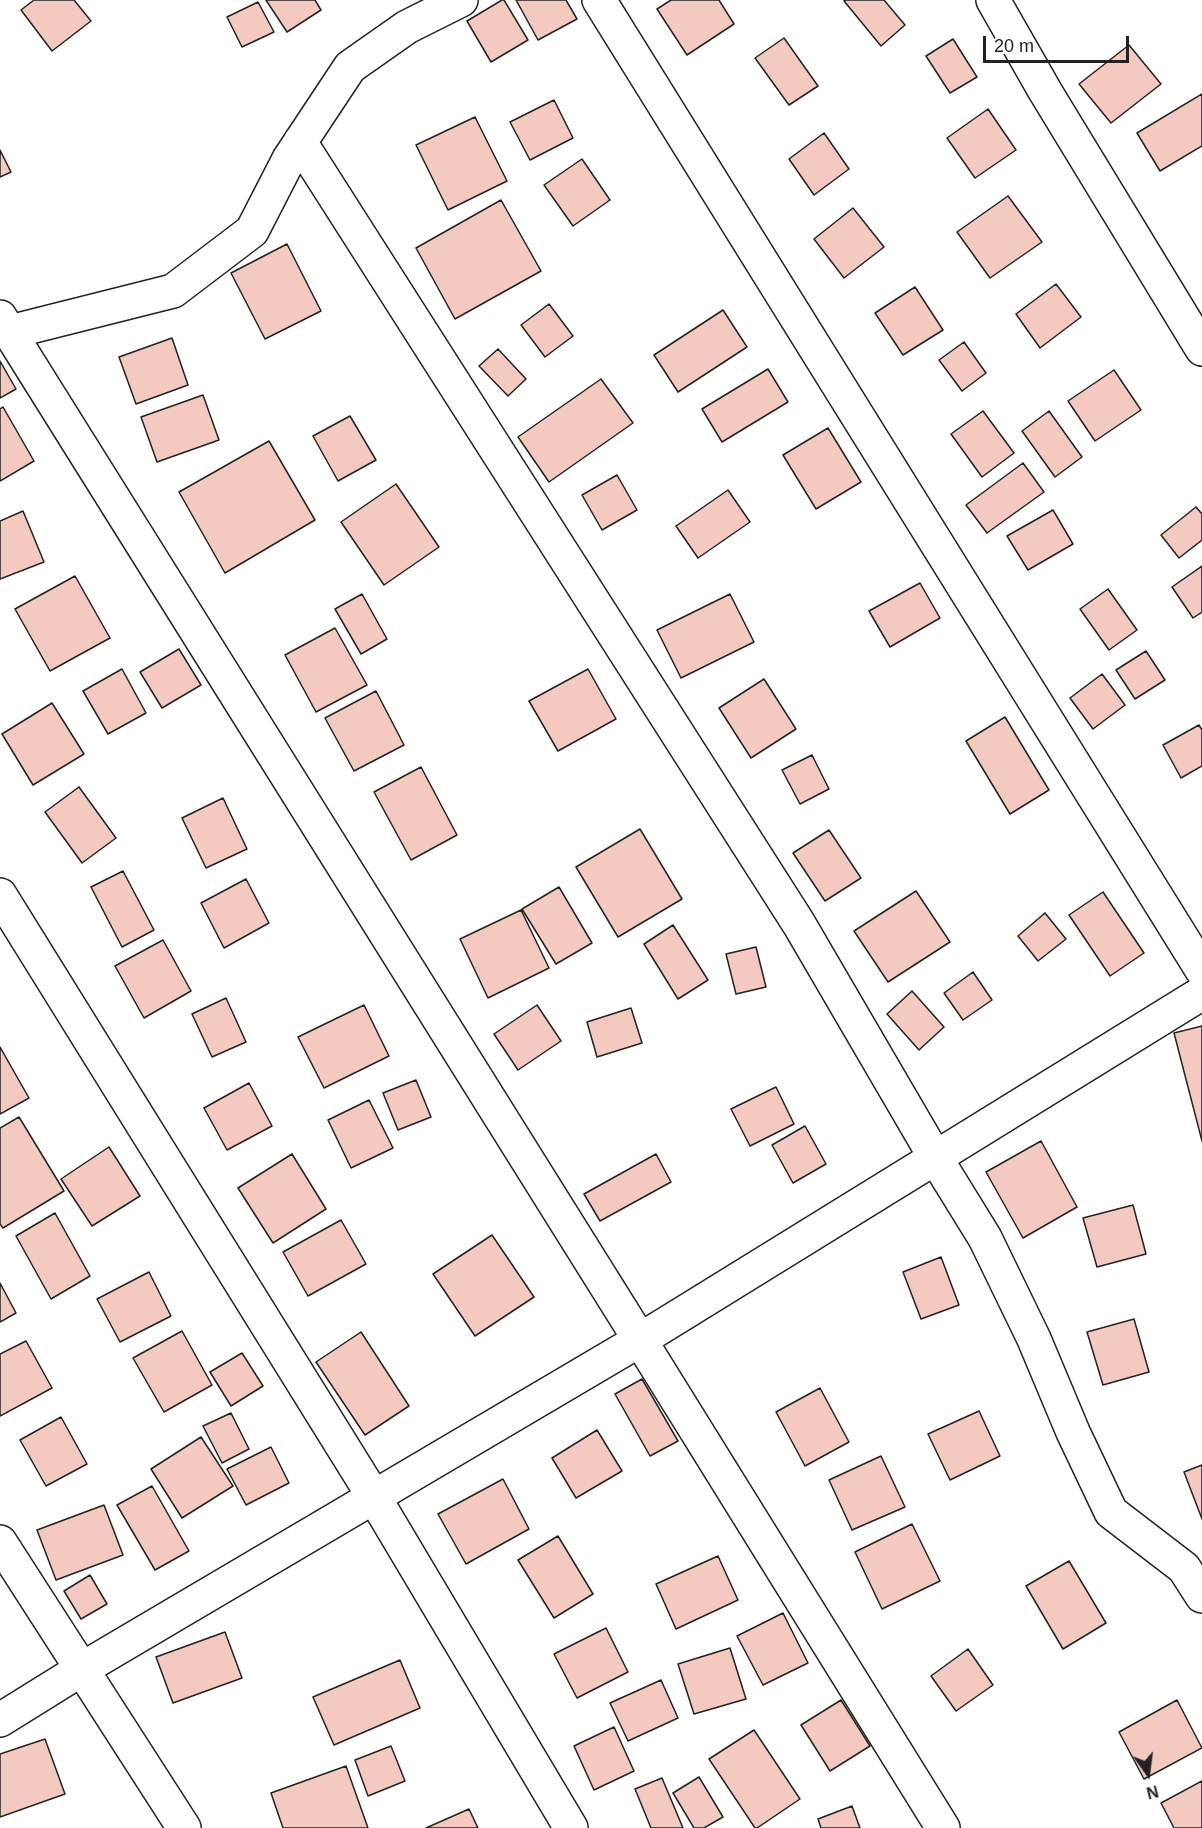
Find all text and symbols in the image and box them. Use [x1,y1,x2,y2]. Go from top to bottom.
scale bar [986,24,1132,62]
text: 20 m [994,36,1034,56]
north arrow [1118,1744,1178,1804]
text: N [1145,1782,1160,1802]

